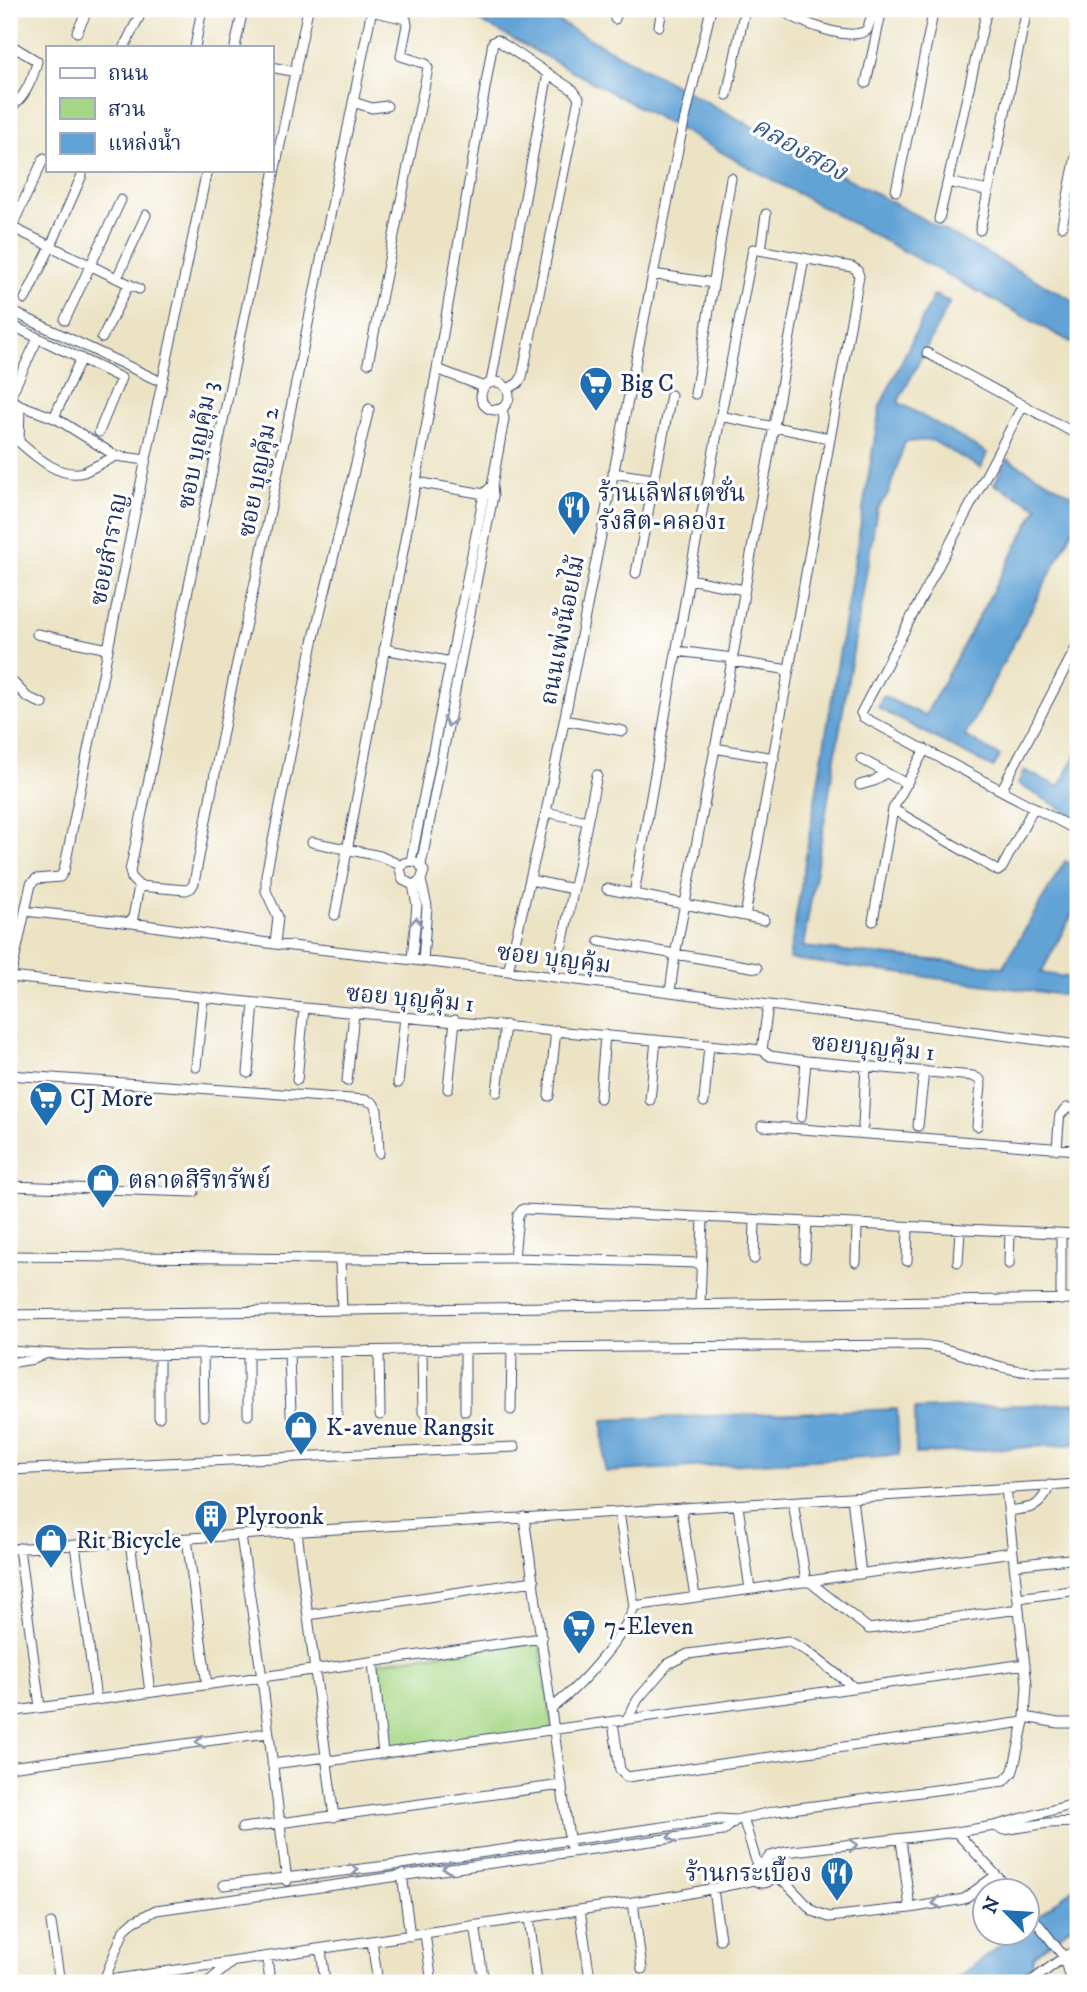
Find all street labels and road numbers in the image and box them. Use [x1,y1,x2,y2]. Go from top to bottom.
street label: ซอบ บุญคุ้ม 3 [171,379,225,512]
street label: ซอย บุญคุ้ม 2 [232,404,286,540]
street label: ซอยสำราญ [83,490,135,608]
street label: ถนนเพ่งน้อยไม้ [530,552,592,708]
street label: ซอย บุญคุ้ม [495,937,613,981]
street label: ซอย บุญคุ้ม 1 [344,978,475,1020]
street label: ซอยบุญคุ้ม 1 [810,1028,936,1068]

